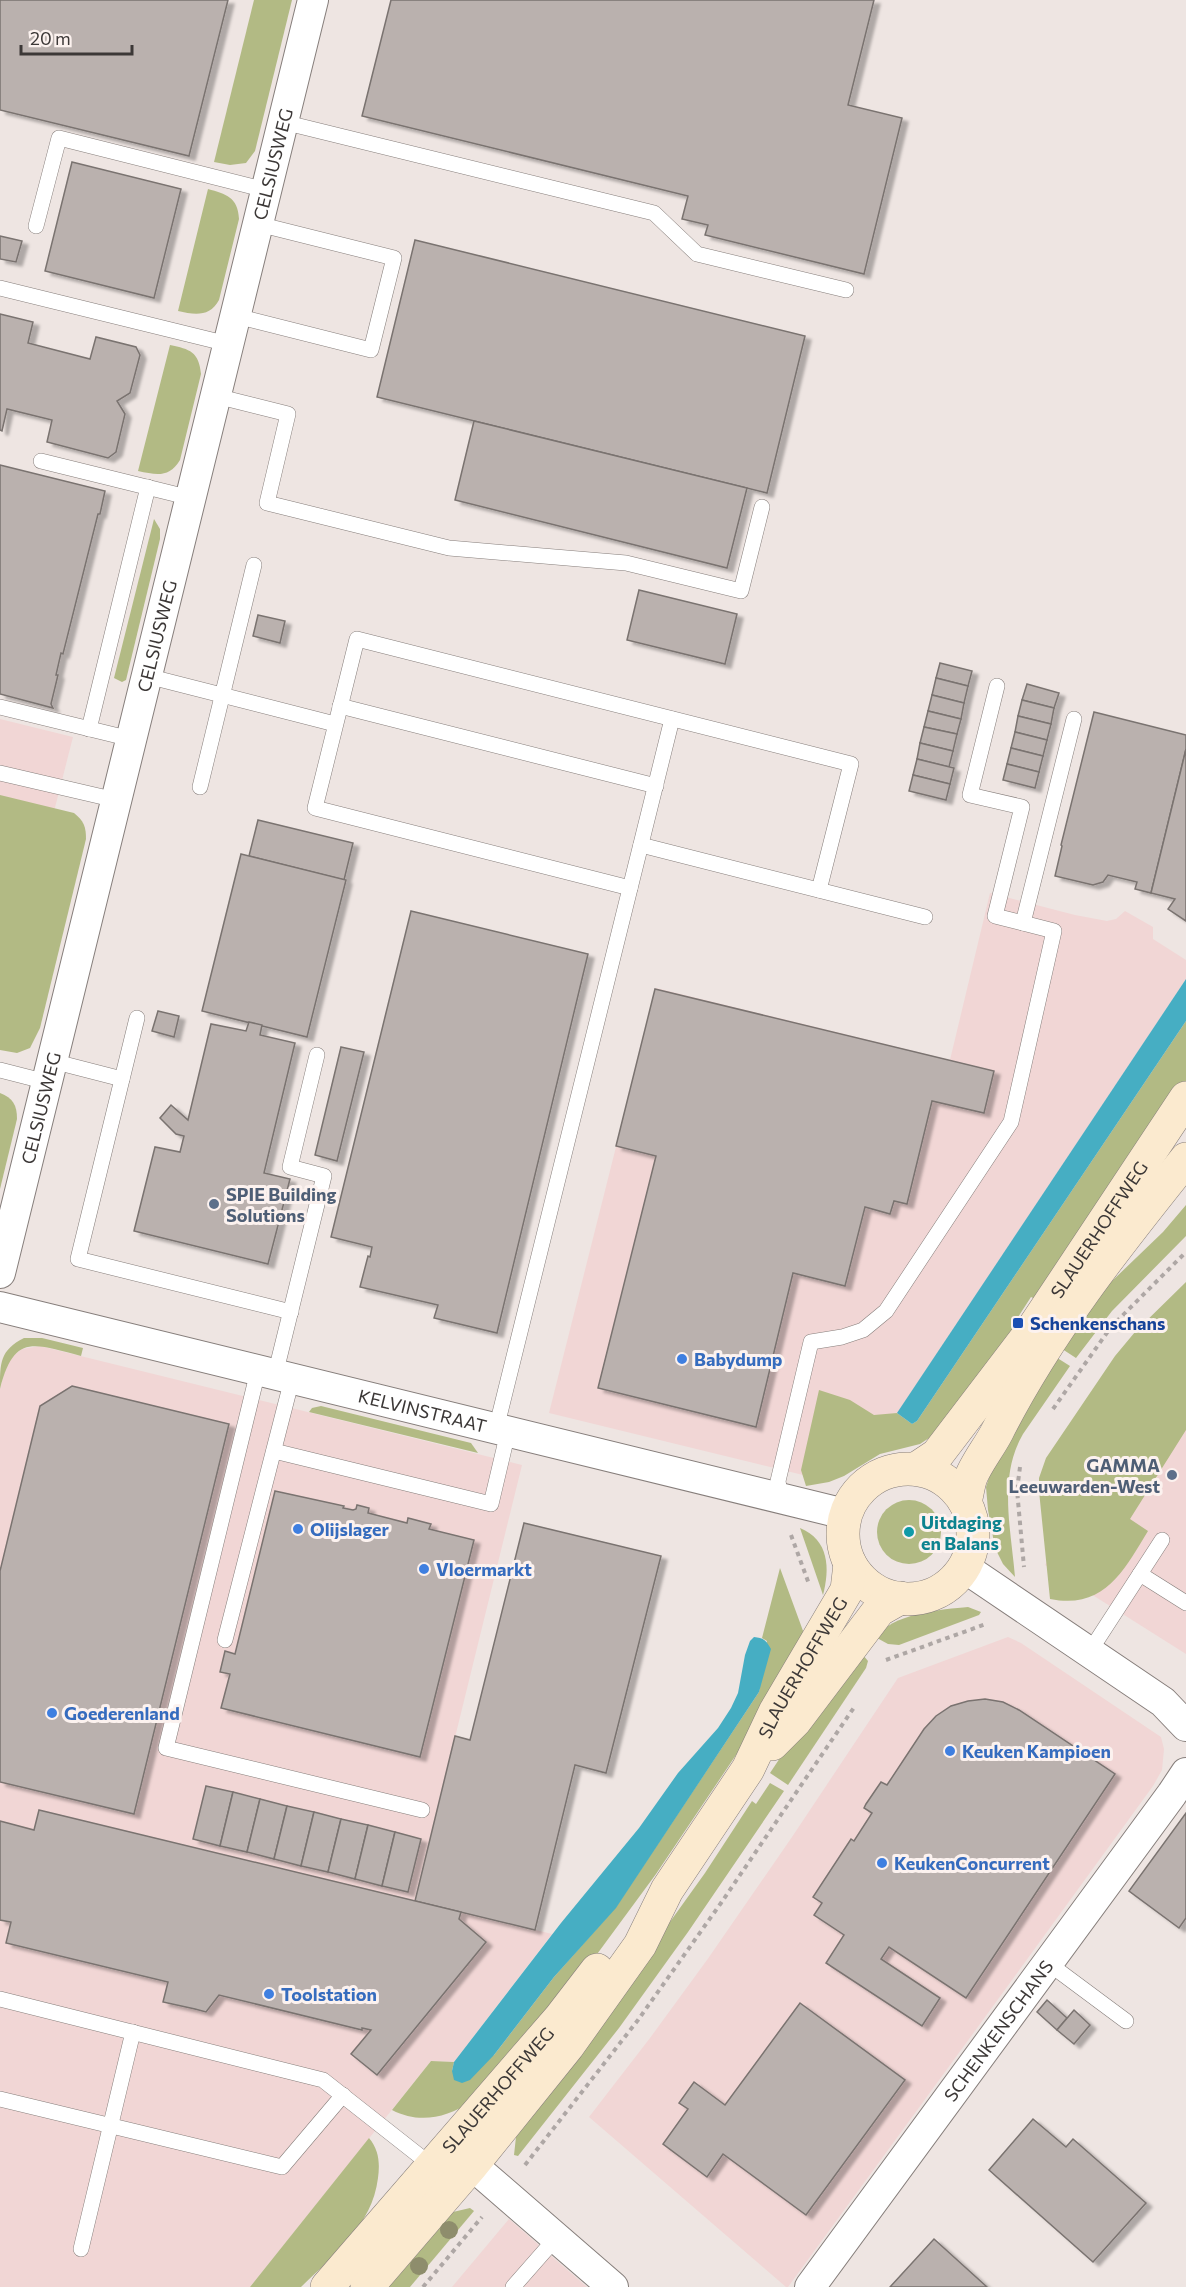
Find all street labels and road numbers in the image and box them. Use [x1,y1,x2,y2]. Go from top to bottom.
street label: CELSIUSWEG [248,106,297,222]
street label: CELSIUSWEG [132,578,181,694]
street label: CELSIUSWEG [16,1050,65,1166]
street label: SLAUERHOFFWEG [1045,1157,1152,1302]
street label: KELVINSTRAAT [356,1384,489,1437]
street label: SLAUERHOFFWEG [753,1593,852,1742]
street label: SCHENKENSCHANS [939,1956,1057,2106]
street label: SLAUERHOFFWEG [437,2022,559,2157]

